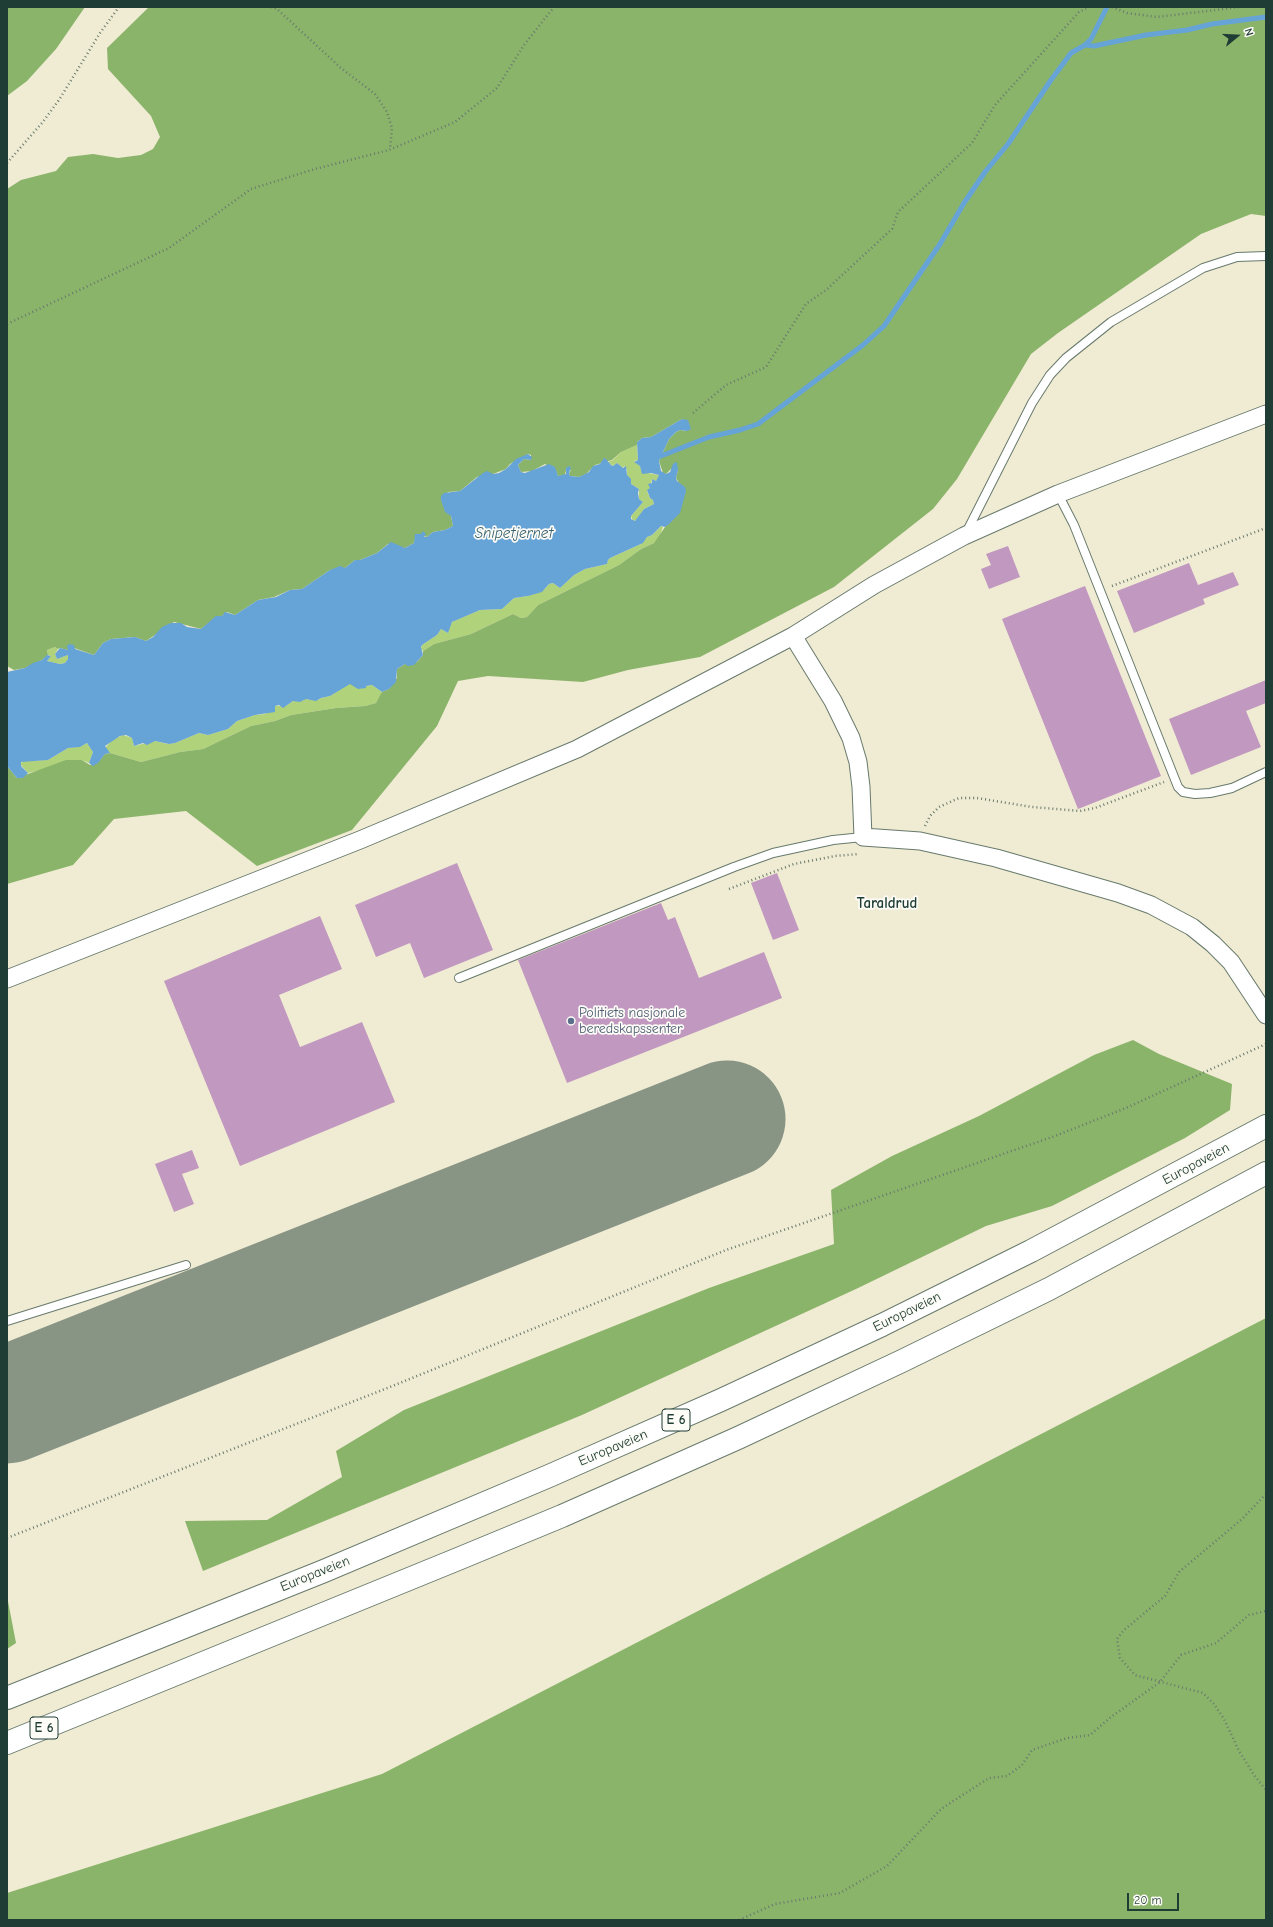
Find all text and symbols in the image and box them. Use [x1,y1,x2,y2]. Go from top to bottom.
north arrow [1217,16,1257,56]
text: N [1242,27,1256,38]
water label: Snipetjernet [475,525,553,543]
district label: Taraldrud [857,895,917,913]
place label: Politiets nasjonale beredskapssenter [579,1005,685,1038]
marker: Politiets nasjonale beredskapssenter [566,1016,576,1026]
street label: Europaveien [1160,1139,1232,1189]
street label: Europaveien [870,1288,944,1336]
road number: E 6 [662,1409,690,1431]
street label: Europaveien [576,1426,650,1470]
street label: Europaveien [278,1552,352,1596]
road number: E 6 [30,1717,58,1739]
scale bar [1129,1885,1181,1911]
text: 20 m [1134,1893,1162,1907]

